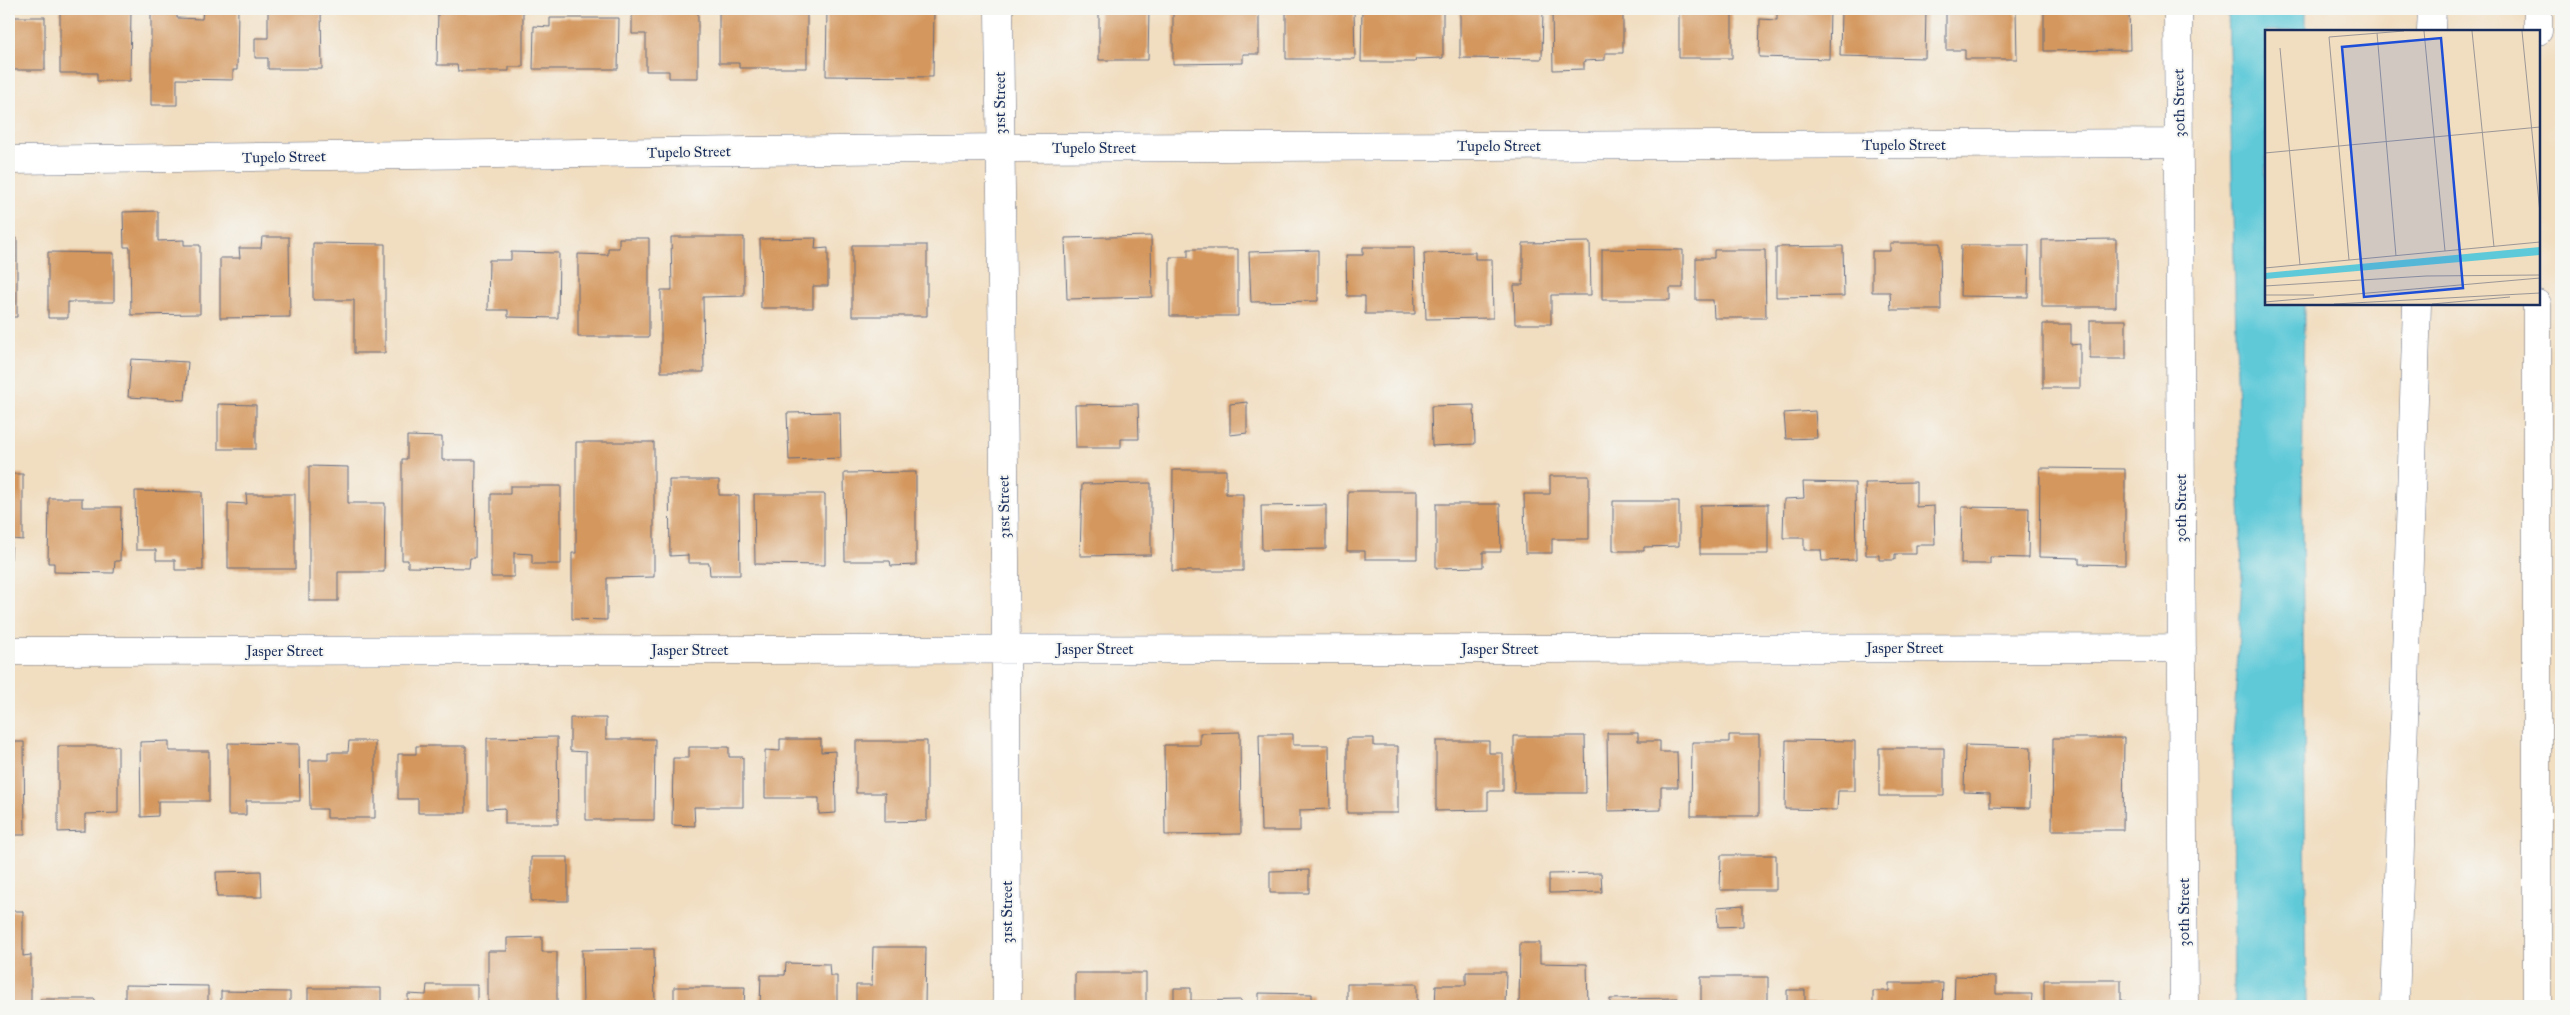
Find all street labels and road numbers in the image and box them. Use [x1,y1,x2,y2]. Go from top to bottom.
street label: 30th Street [2169,68,2189,138]
street label: 31st Street [991,71,1009,135]
street label: Tupelo Street [1862,136,1947,154]
street label: Tupelo Street [1457,137,1542,155]
street label: Tupelo Street [1052,139,1137,157]
street label: Tupelo Street [647,142,732,162]
street label: Tupelo Street [242,147,327,167]
street label: 30th Street [2172,473,2190,542]
street label: 31st Street [994,475,1014,539]
street label: Jasper Street [1864,639,1944,658]
street label: Jasper Street [1054,640,1134,659]
street label: Jasper Street [1459,640,1539,659]
street label: Jasper Street [649,641,729,660]
street label: Jasper Street [244,642,324,661]
street label: 30th Street [2175,877,2193,946]
street label: 31st Street [998,880,1016,944]

